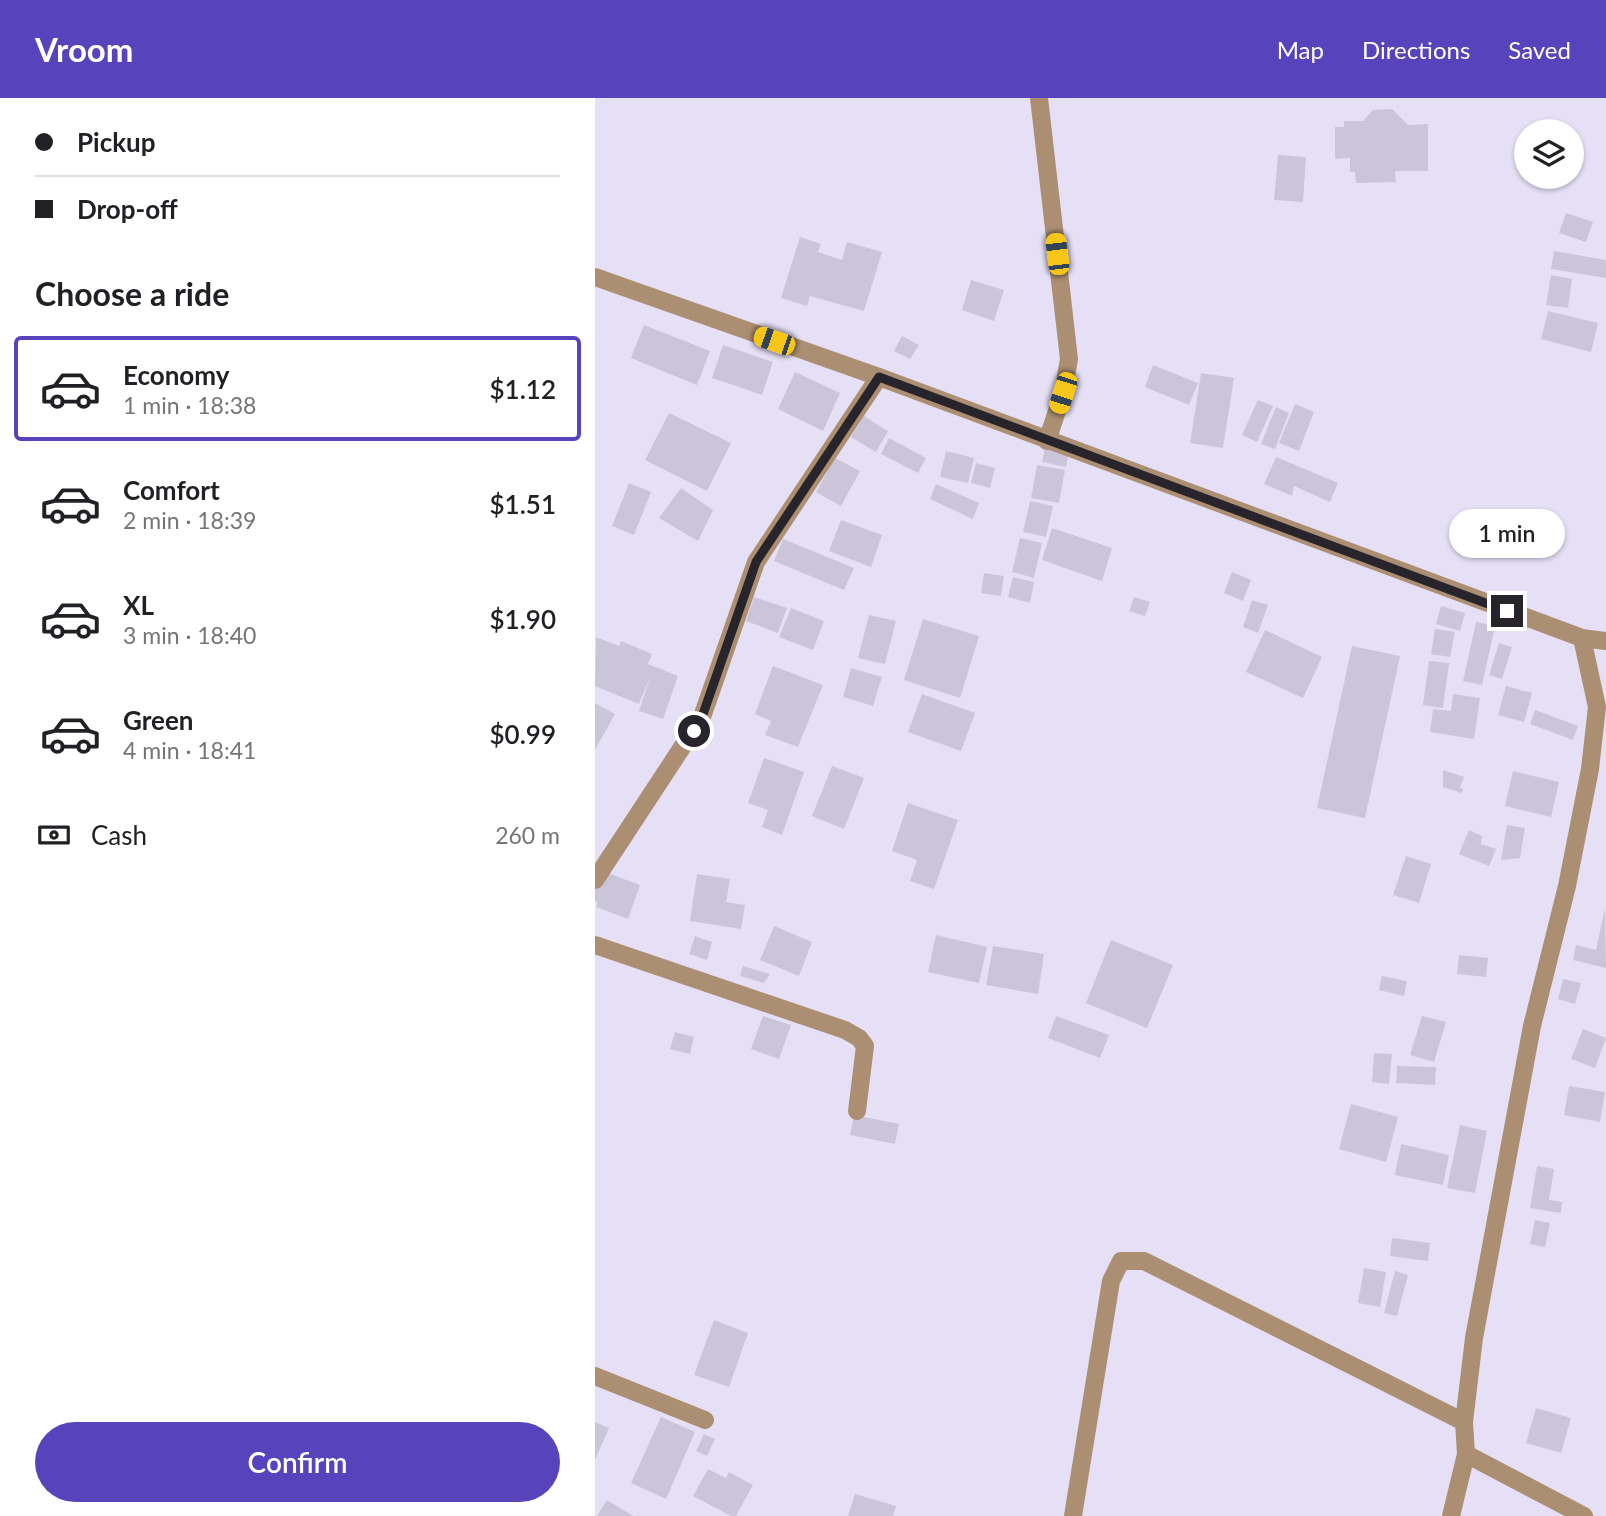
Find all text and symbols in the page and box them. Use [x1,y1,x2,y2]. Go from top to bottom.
text: Vroom [35,29,133,69]
text: Map [1277,35,1324,64]
text: Directions [1362,35,1470,64]
text: Saved [1508,35,1571,64]
map controls [1514,119,1584,189]
button: layers [1514,119,1584,189]
text: Pickup [77,126,156,158]
text: Drop-off [77,193,178,225]
car [1045,232,1070,276]
text: Choose a ride [35,274,229,313]
car [751,324,798,358]
icon: car [39,357,102,420]
text: Economy [123,359,229,391]
car [1047,370,1080,416]
text: $1.12 [490,373,556,405]
text: 1 min · 18:38 [123,391,256,419]
icon: car [39,472,102,535]
text: Comfort [123,474,220,506]
text: $1.51 [490,488,556,520]
text: 2 min · 18:39 [123,506,256,534]
callout: 1 min [1449,510,1565,559]
text: 1 min [1479,519,1535,547]
icon: car [39,587,102,650]
text: XL [123,589,154,621]
route end [1491,595,1523,627]
text: $1.90 [490,603,556,635]
text: 3 min · 18:40 [123,621,256,649]
icon: car [39,702,102,765]
text: Green [123,704,193,736]
route start [678,715,710,747]
text: $0.99 [490,718,556,750]
text: 4 min · 18:41 [123,736,256,764]
icon: cash [35,816,73,854]
text: Cash [91,819,147,851]
text: 260 m [495,821,560,849]
button: Confirm [35,1422,560,1502]

